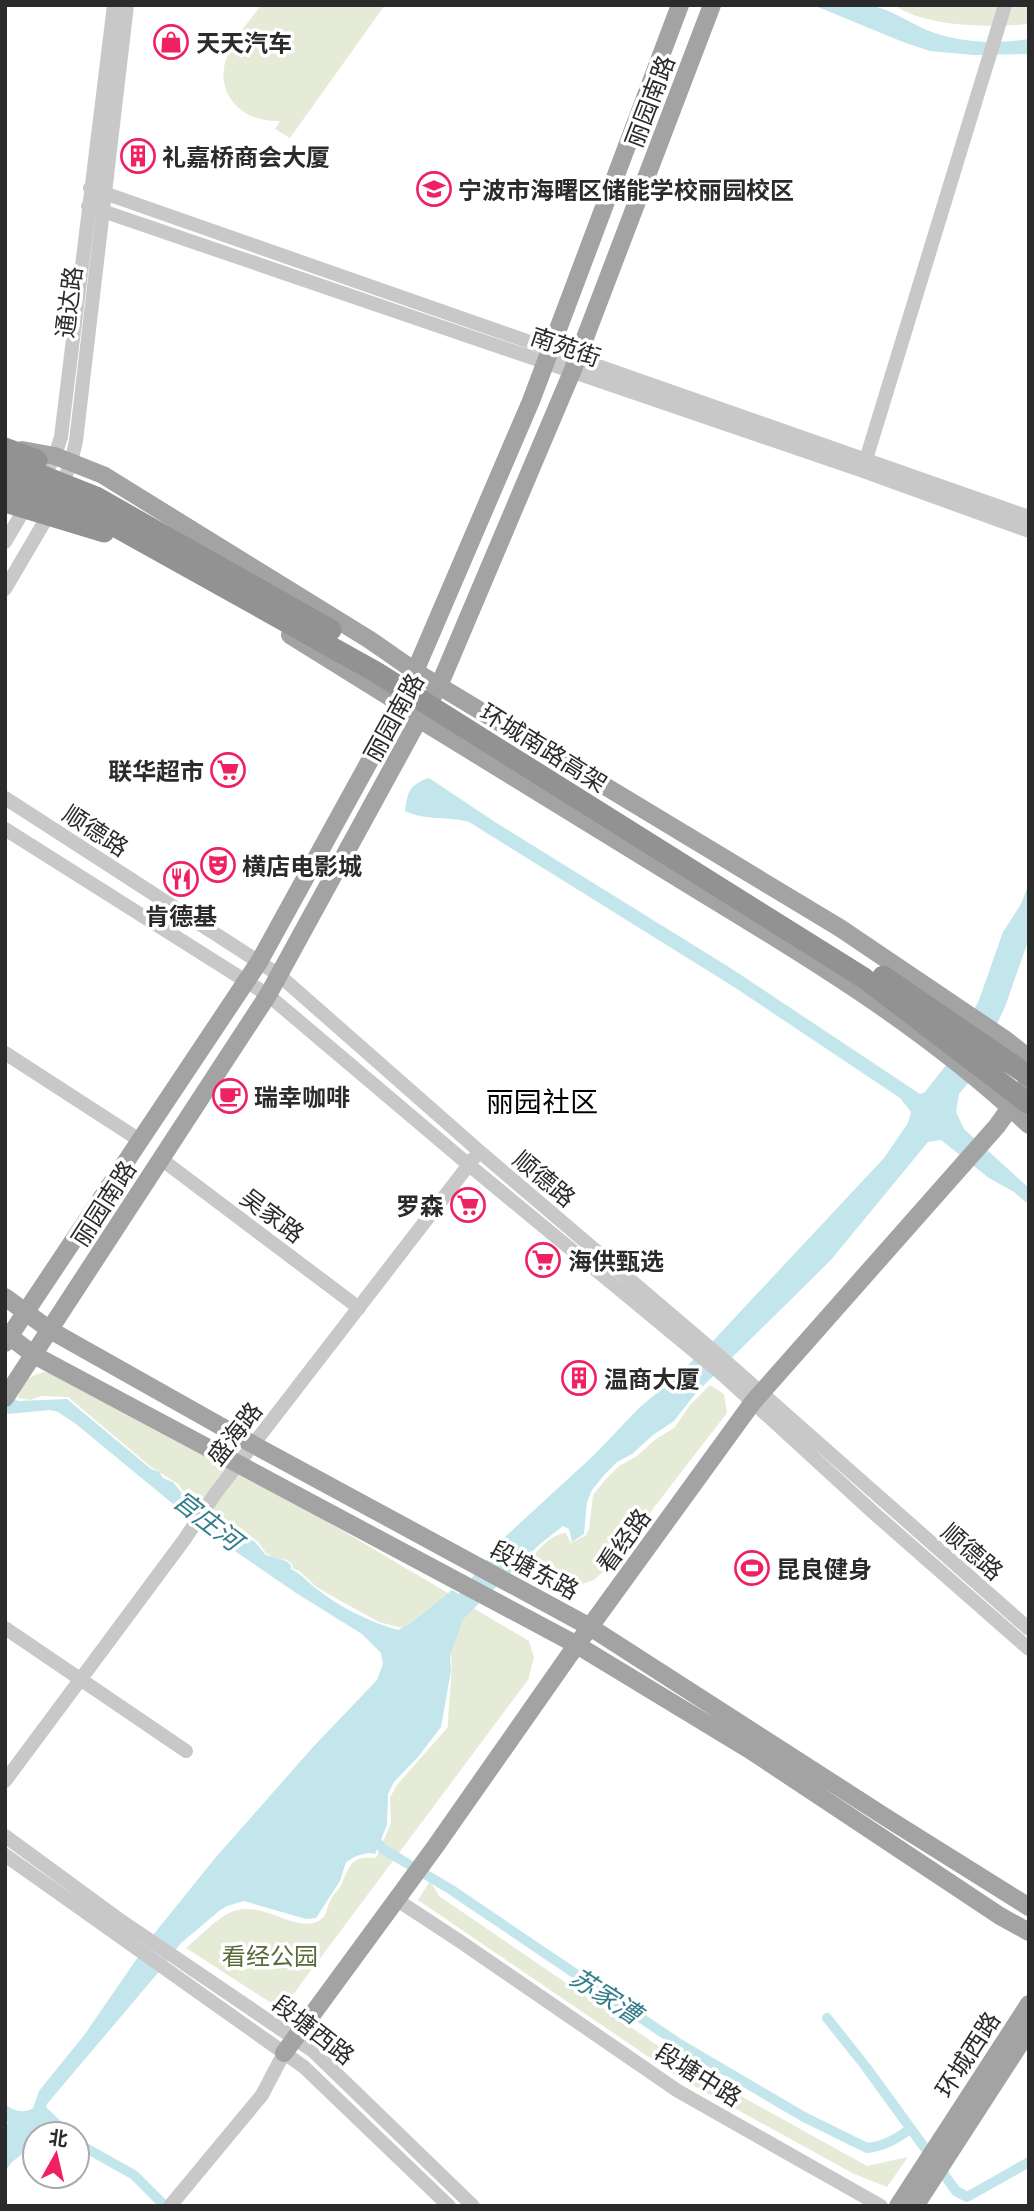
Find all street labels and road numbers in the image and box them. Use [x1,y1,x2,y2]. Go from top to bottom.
street label: 丽园南路 [616,50,682,152]
street label: 通达路 [47,264,89,340]
street label: 南苑街 [527,319,605,373]
street label: 丽园南路 [355,667,431,767]
street label: 环城南路高架 [474,695,614,799]
street label: 顺德路 [57,797,135,863]
street label: 顺德路 [507,1142,583,1214]
street label: 丽园南路 [63,1154,143,1252]
street label: 吴家路 [234,1180,312,1250]
street label: 盛海路 [199,1394,269,1472]
street label: 看经路 [588,1501,658,1579]
street label: 顺德路 [935,1515,1011,1587]
street label: 段塘东路 [485,1532,585,1606]
street label: 段塘西路 [266,1986,362,2072]
street label: 环城西路 [927,2005,1007,2103]
street label: 段塘中路 [650,2035,748,2113]

